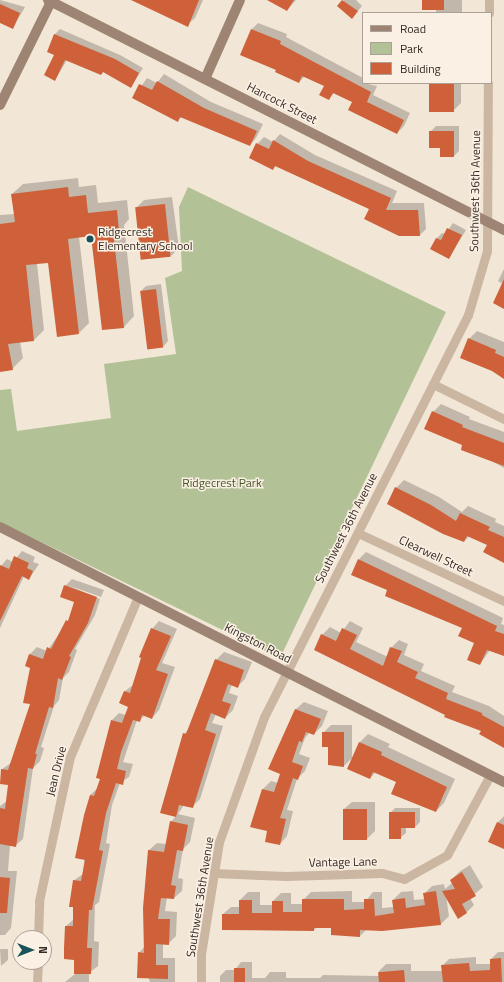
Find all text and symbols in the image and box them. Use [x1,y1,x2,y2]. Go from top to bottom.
legend [362,12,492,84]
text: Road [400,19,426,38]
text: Park [400,39,423,58]
text: Building [400,59,441,78]
street label: Hancock Street [245,79,319,127]
street label: Southwest 36th Avenue [467,130,483,252]
place label: Ridgecrest Elementary School [98,225,192,253]
marker: Ridgecrest Elementary School [85,234,95,244]
street label: Southwest 36th Avenue [312,471,380,585]
park label: Ridgecrest Park [182,476,262,490]
street label: Clearwell Street [397,533,475,579]
street label: Kingston Road [222,620,294,666]
street label: Jean Drive [43,745,69,797]
street label: Southwest 36th Avenue [183,836,217,958]
street label: Vantage Lane [309,854,377,870]
north arrow [12,930,52,970]
text: N [35,946,51,954]

